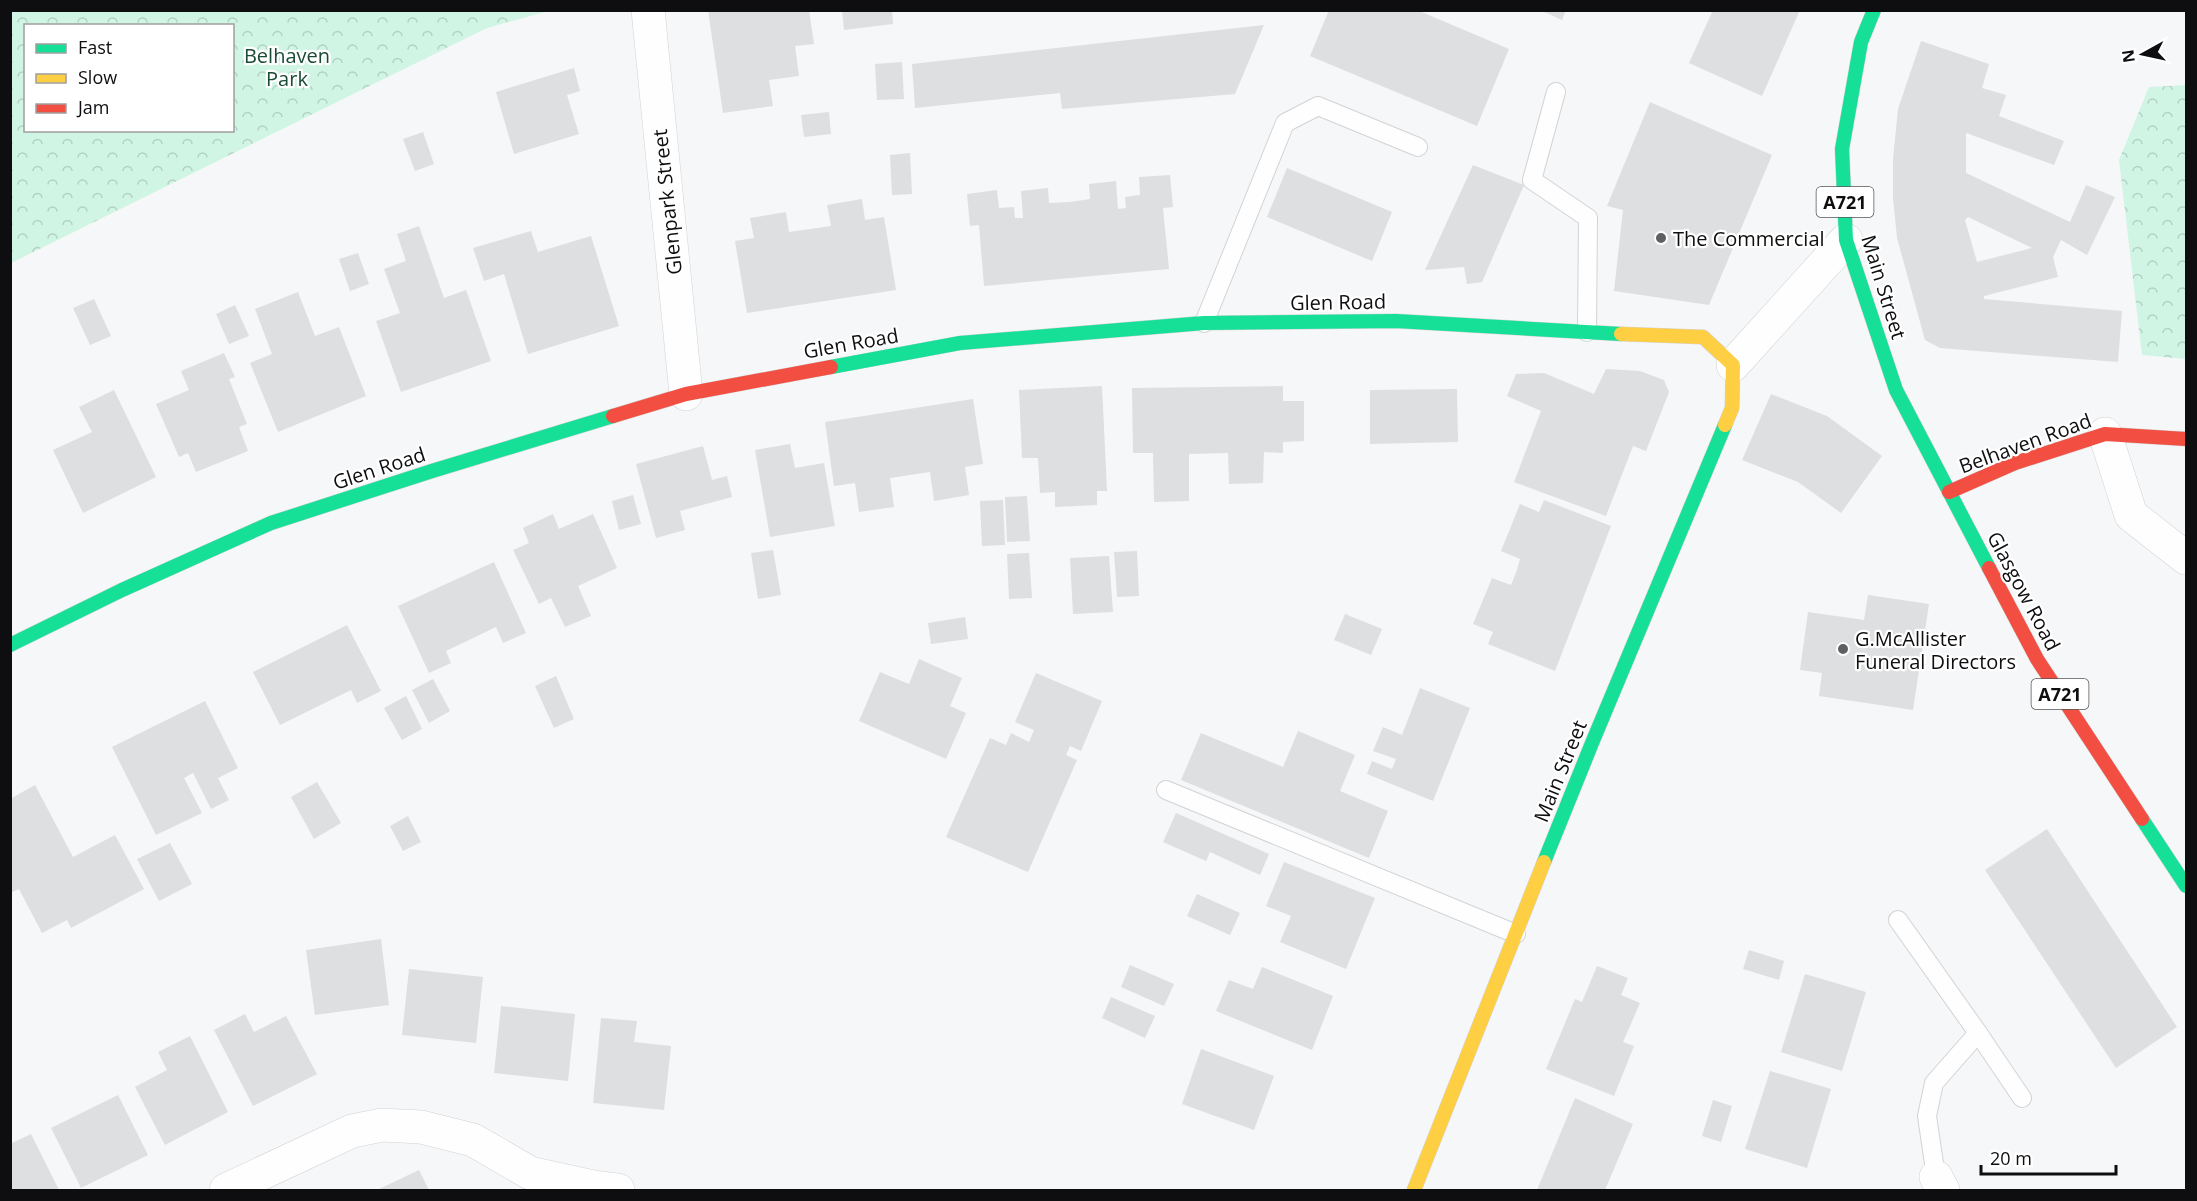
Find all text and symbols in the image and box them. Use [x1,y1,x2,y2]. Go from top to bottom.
legend [24,24,234,132]
north arrow [2113,24,2173,84]
text: Fast [78,35,112,59]
park label: Belhaven Park [244,42,330,92]
text: N [2116,48,2140,64]
text: Slow [78,65,117,89]
text: Jam [76,95,110,119]
street label: Glenpark Street [646,128,688,276]
road number: A721 [1816,187,1874,217]
place label: The Commercial [1673,225,1825,252]
marker: The Commercial [1654,231,1668,245]
street label: Main Street [1855,232,1913,342]
street label: Glen Road [1290,288,1386,316]
street label: Glen Road [801,321,901,365]
street label: Belhaven Road [1955,407,2095,479]
street label: Glen Road [329,440,429,496]
street label: Glasgow Road [1981,527,2067,655]
place label: G.McAllister Funeral Directors [1855,625,2016,675]
marker: G.McAllister Funeral Directors [1836,642,1850,656]
road number: A721 [2032,679,2088,709]
street label: Main Street [1527,716,1593,826]
scale bar [1981,1138,2116,1176]
text: 20 m [1990,1146,2032,1170]

